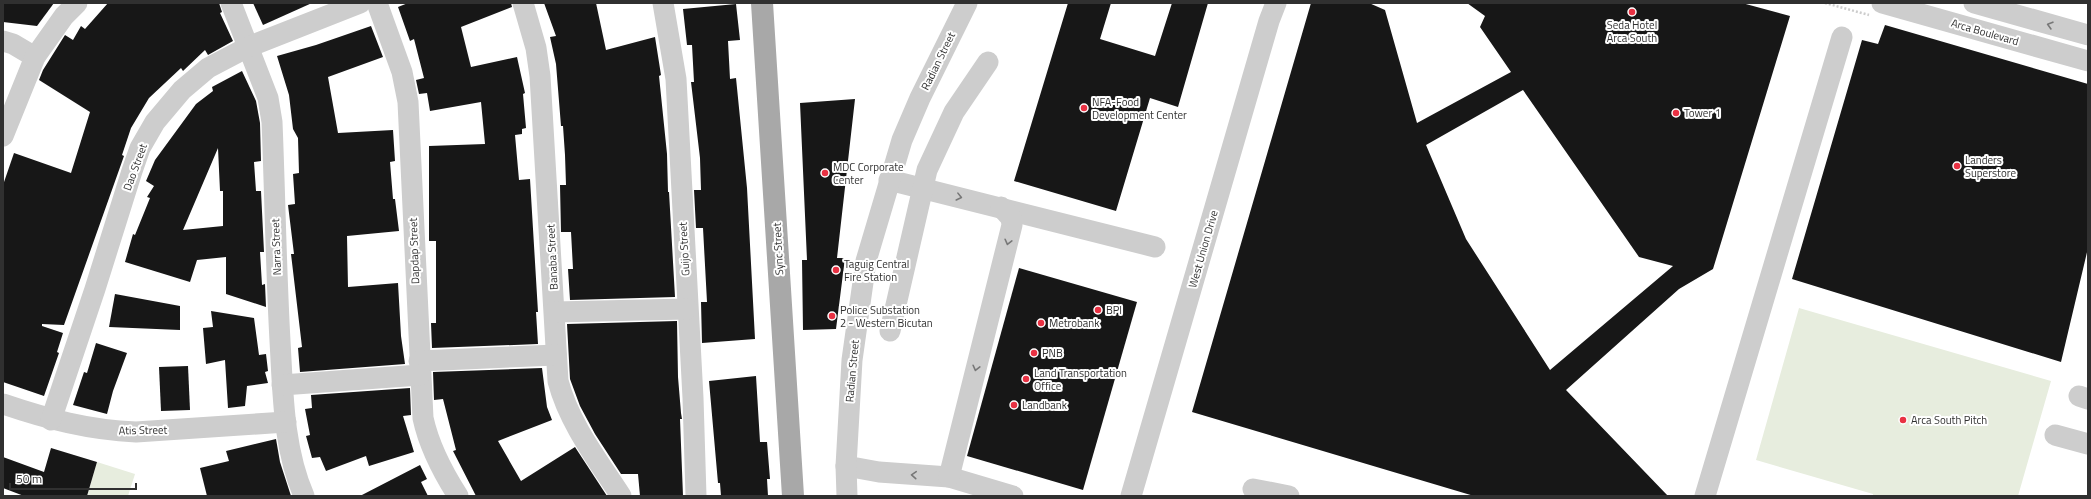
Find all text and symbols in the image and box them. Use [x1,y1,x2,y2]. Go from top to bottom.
marker: Seda Hotel Arca South [1627,7,1637,17]
street label: Arca Boulevard [1949,15,2021,49]
place label: Seda Hotel Arca South [1607,17,1657,46]
one-way arrow [2047,21,2054,30]
street label: Radian Street [917,29,959,93]
place label: NFA-Food Development Center [1092,94,1187,123]
marker: NFA-Food Development Center [1079,103,1089,113]
place label: Tower 1 [1684,105,1721,121]
marker: Tower 1 [1671,108,1681,118]
street label: Dao Street [119,141,151,193]
place label: Landers Superstore [1965,152,2016,181]
place label: MDC Corporate Center [833,159,904,188]
marker: Landers Superstore [1952,161,1962,171]
marker: MDC Corporate Center [820,168,830,178]
one-way arrow [956,192,963,201]
street label: West Union Drive [1184,208,1222,290]
street label: Dapdap Street [405,217,423,284]
street label: Narra Street [267,218,285,276]
street label: Guijo Street [675,221,693,276]
street label: Sync Street [769,222,787,276]
street label: Banaba Street [542,224,562,290]
one-way arrow [1004,238,1013,245]
place label: Taguig Central Fire Station [844,256,909,285]
marker: Taguig Central Fire Station [831,265,841,275]
place label: Police Substation 2 - Western Bicutan [840,302,933,331]
place label: BPI [1106,302,1122,318]
marker: BPI [1093,305,1103,315]
marker: Police Substation 2 - Western Bicutan [827,311,837,321]
place label: Metrobank [1049,315,1100,331]
marker: Metrobank [1036,318,1046,328]
street label: Radian Street [841,339,863,403]
place label: PNB [1042,345,1063,361]
marker: PNB [1029,348,1039,358]
one-way arrow [972,364,981,371]
place label: Land Transportation Office [1034,365,1127,394]
marker: Land Transportation Office [1021,374,1031,384]
place label: Landbank [1022,397,1068,413]
marker: Landbank [1009,400,1019,410]
place label: Arca South Pitch [1911,412,1987,428]
marker: Arca South Pitch [1898,415,1908,425]
street label: Atis Street [119,422,168,438]
scale bar [10,465,136,491]
text: 50 m [16,469,42,488]
one-way arrow [911,470,917,479]

